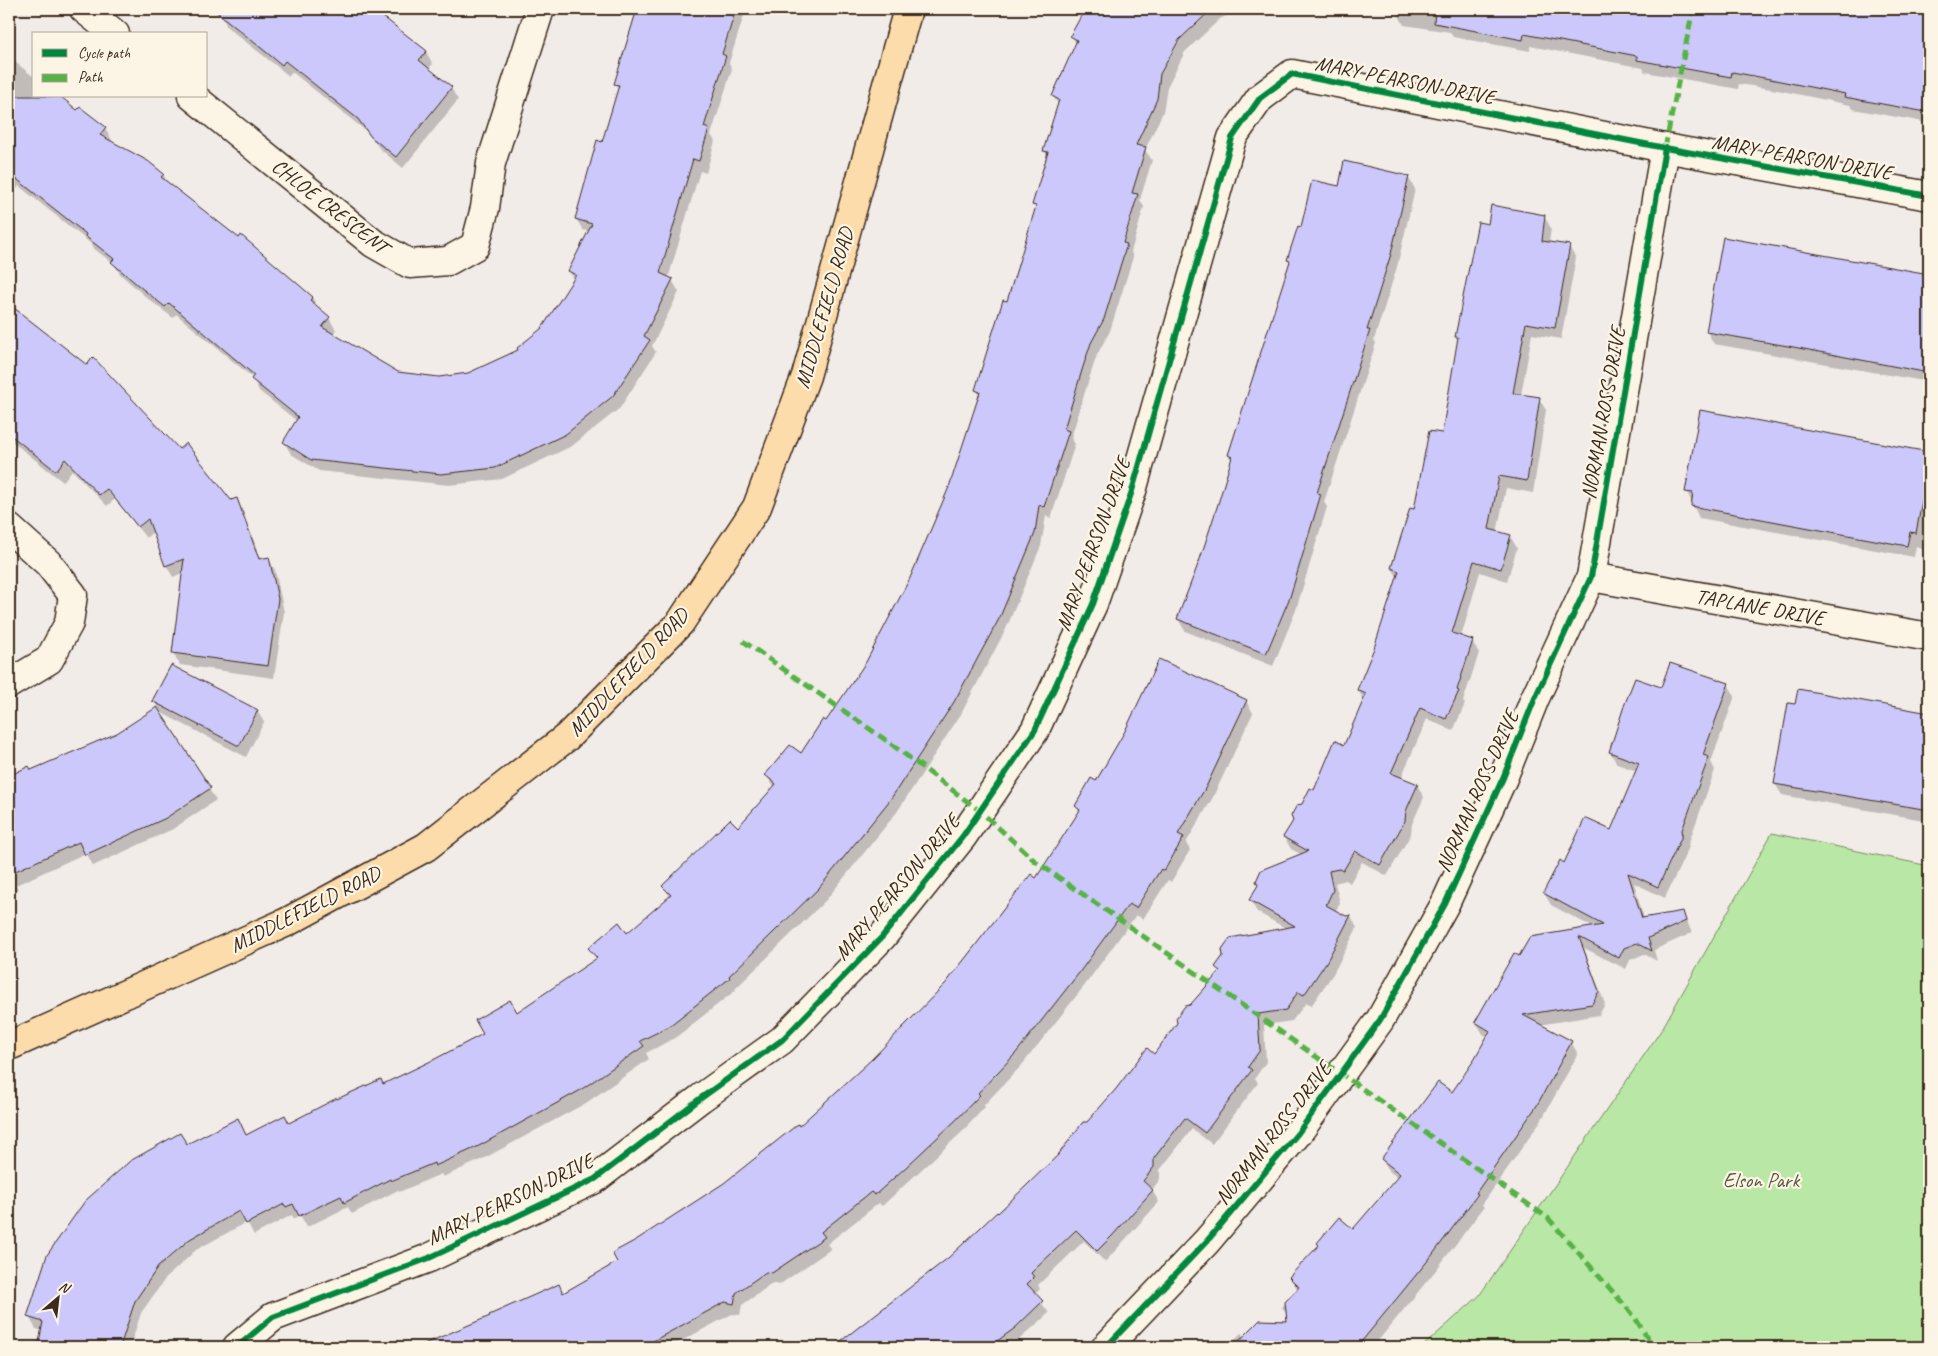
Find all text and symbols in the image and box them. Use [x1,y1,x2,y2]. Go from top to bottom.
legend [32,32,208,98]
text: Cycle path [78,44,130,63]
street label: MARY PEARSON DRIVE [1313,50,1499,111]
text: Path [78,68,104,87]
street label: MARY PEARSON DRIVE [1710,128,1896,186]
street label: CHLOE CRESCENT [267,153,397,263]
street label: MIDDLEFIELD ROAD [789,223,860,391]
street label: NORMAN ROSS DRIVE [1575,322,1631,501]
street label: MARY PEARSON DRIVE [1050,452,1137,634]
street label: TAPLANE DRIVE [1694,583,1829,632]
street label: MIDDLEFIELD ROAD [562,601,695,741]
street label: NORMAN ROSS DRIVE [1430,704,1525,876]
street label: MARY PEARSON DRIVE [828,807,967,965]
street label: MIDDLEFIELD ROAD [225,859,386,958]
street label: NORMAN ROSS DRIVE [1209,1054,1338,1210]
street label: MARY PEARSON DRIVE [422,1146,600,1251]
park label: Elson Park [1723,1167,1800,1193]
north arrow [32,1274,82,1324]
text: N [56,1277,74,1298]

